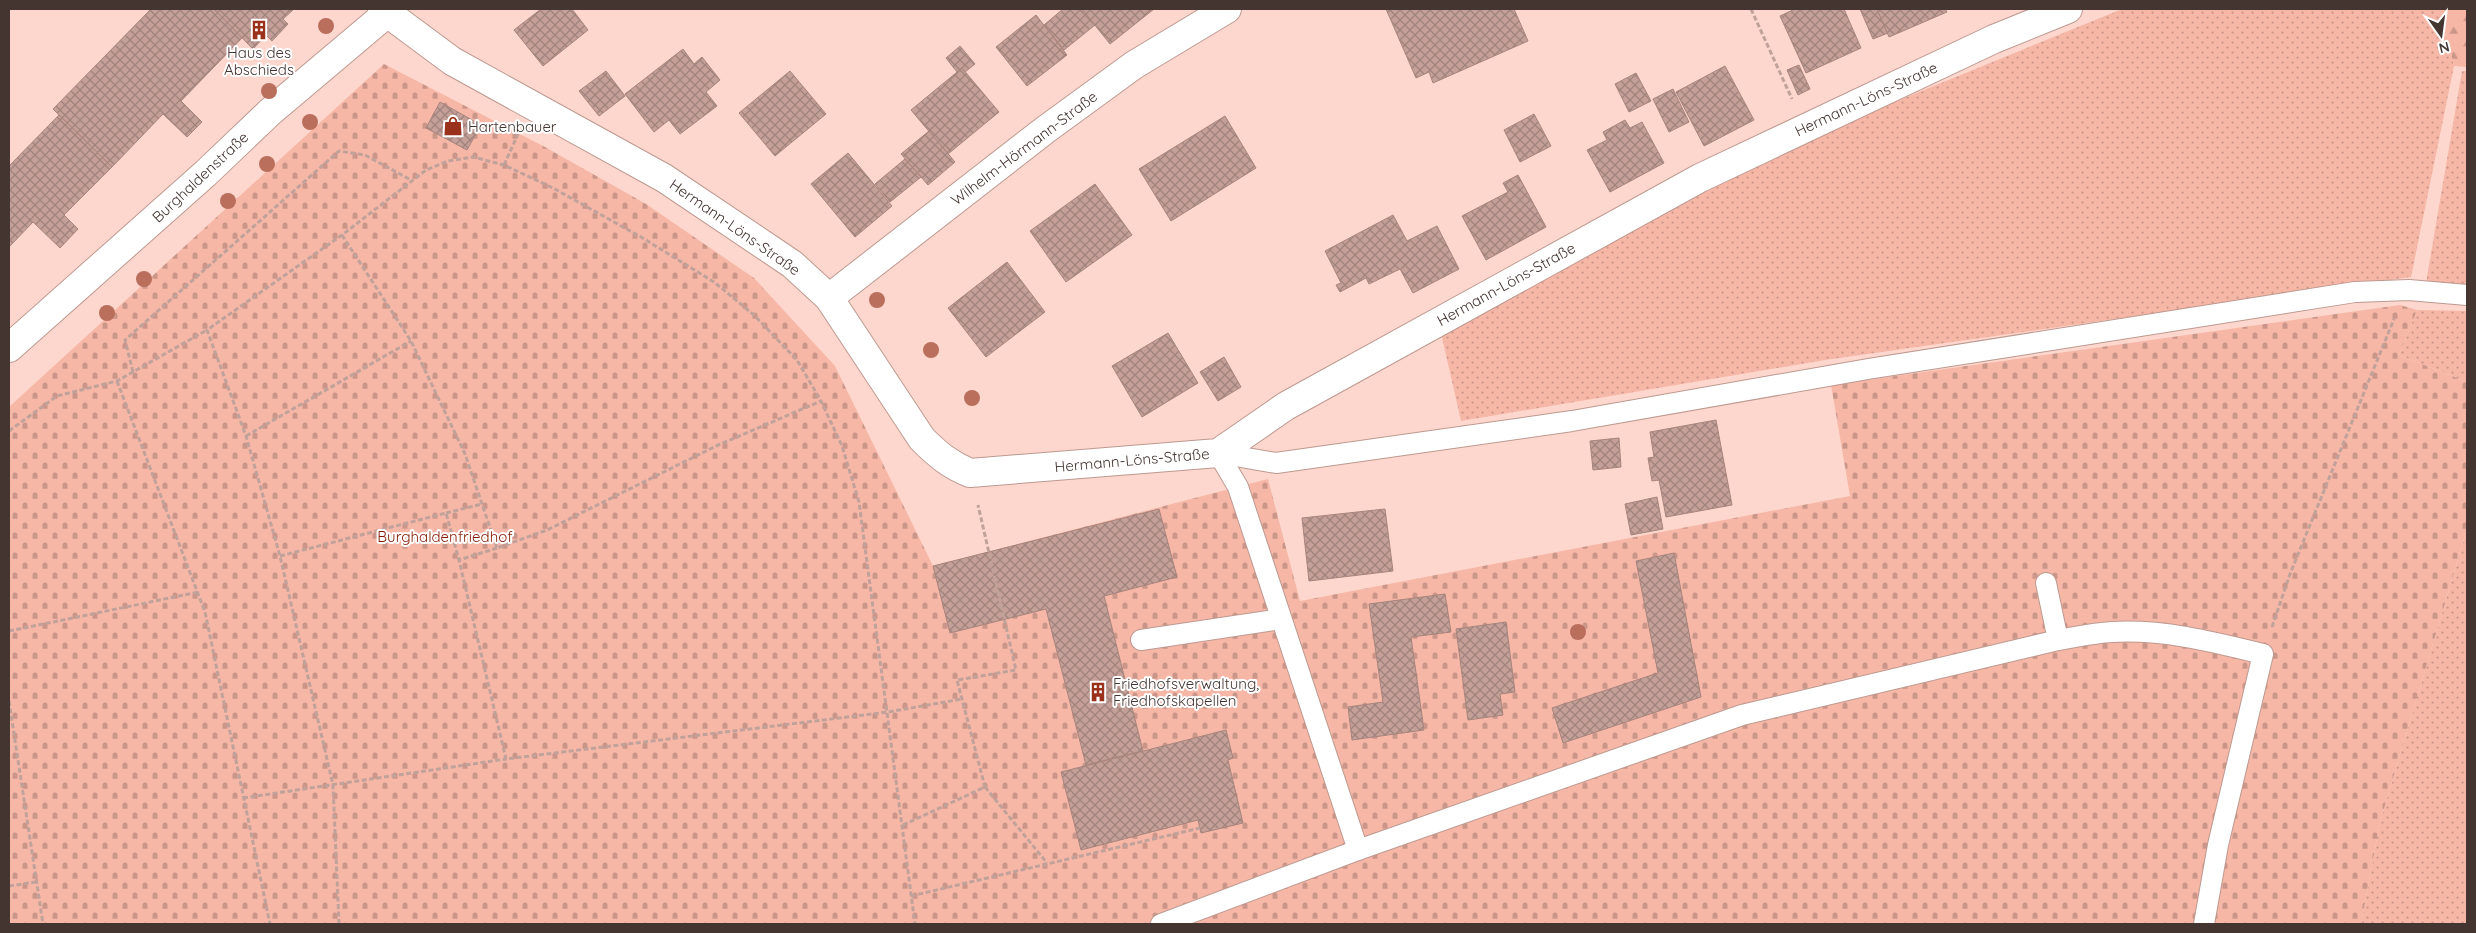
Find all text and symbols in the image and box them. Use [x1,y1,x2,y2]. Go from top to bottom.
north arrow [2416,10,2466,60]
building icon: Haus des Abschieds [248,19,270,41]
text: N [2437,38,2451,58]
place label: Haus des Abschieds [224,43,294,79]
street label: Hermann-Löns-Straße [1792,58,1940,140]
street label: Wilhelm-Hörmann-Straße [947,87,1101,209]
shop icon: Hartenbauer [442,115,464,137]
place label: Hartenbauer [468,117,557,136]
street label: Burghaldenstraße [148,128,252,226]
street label: Hermann-Löns-Straße [666,175,804,279]
street label: Hermann-Löns-Straße [1433,238,1579,330]
street label: Hermann-Löns-Straße [1054,444,1210,476]
park label: Burghaldenfriedhof [377,527,513,546]
place label: Friedhofsverwaltung, Friedhofskapellen [1113,674,1259,710]
building icon: Friedhofsverwaltung, Friedhofskapellen [1087,681,1109,703]

